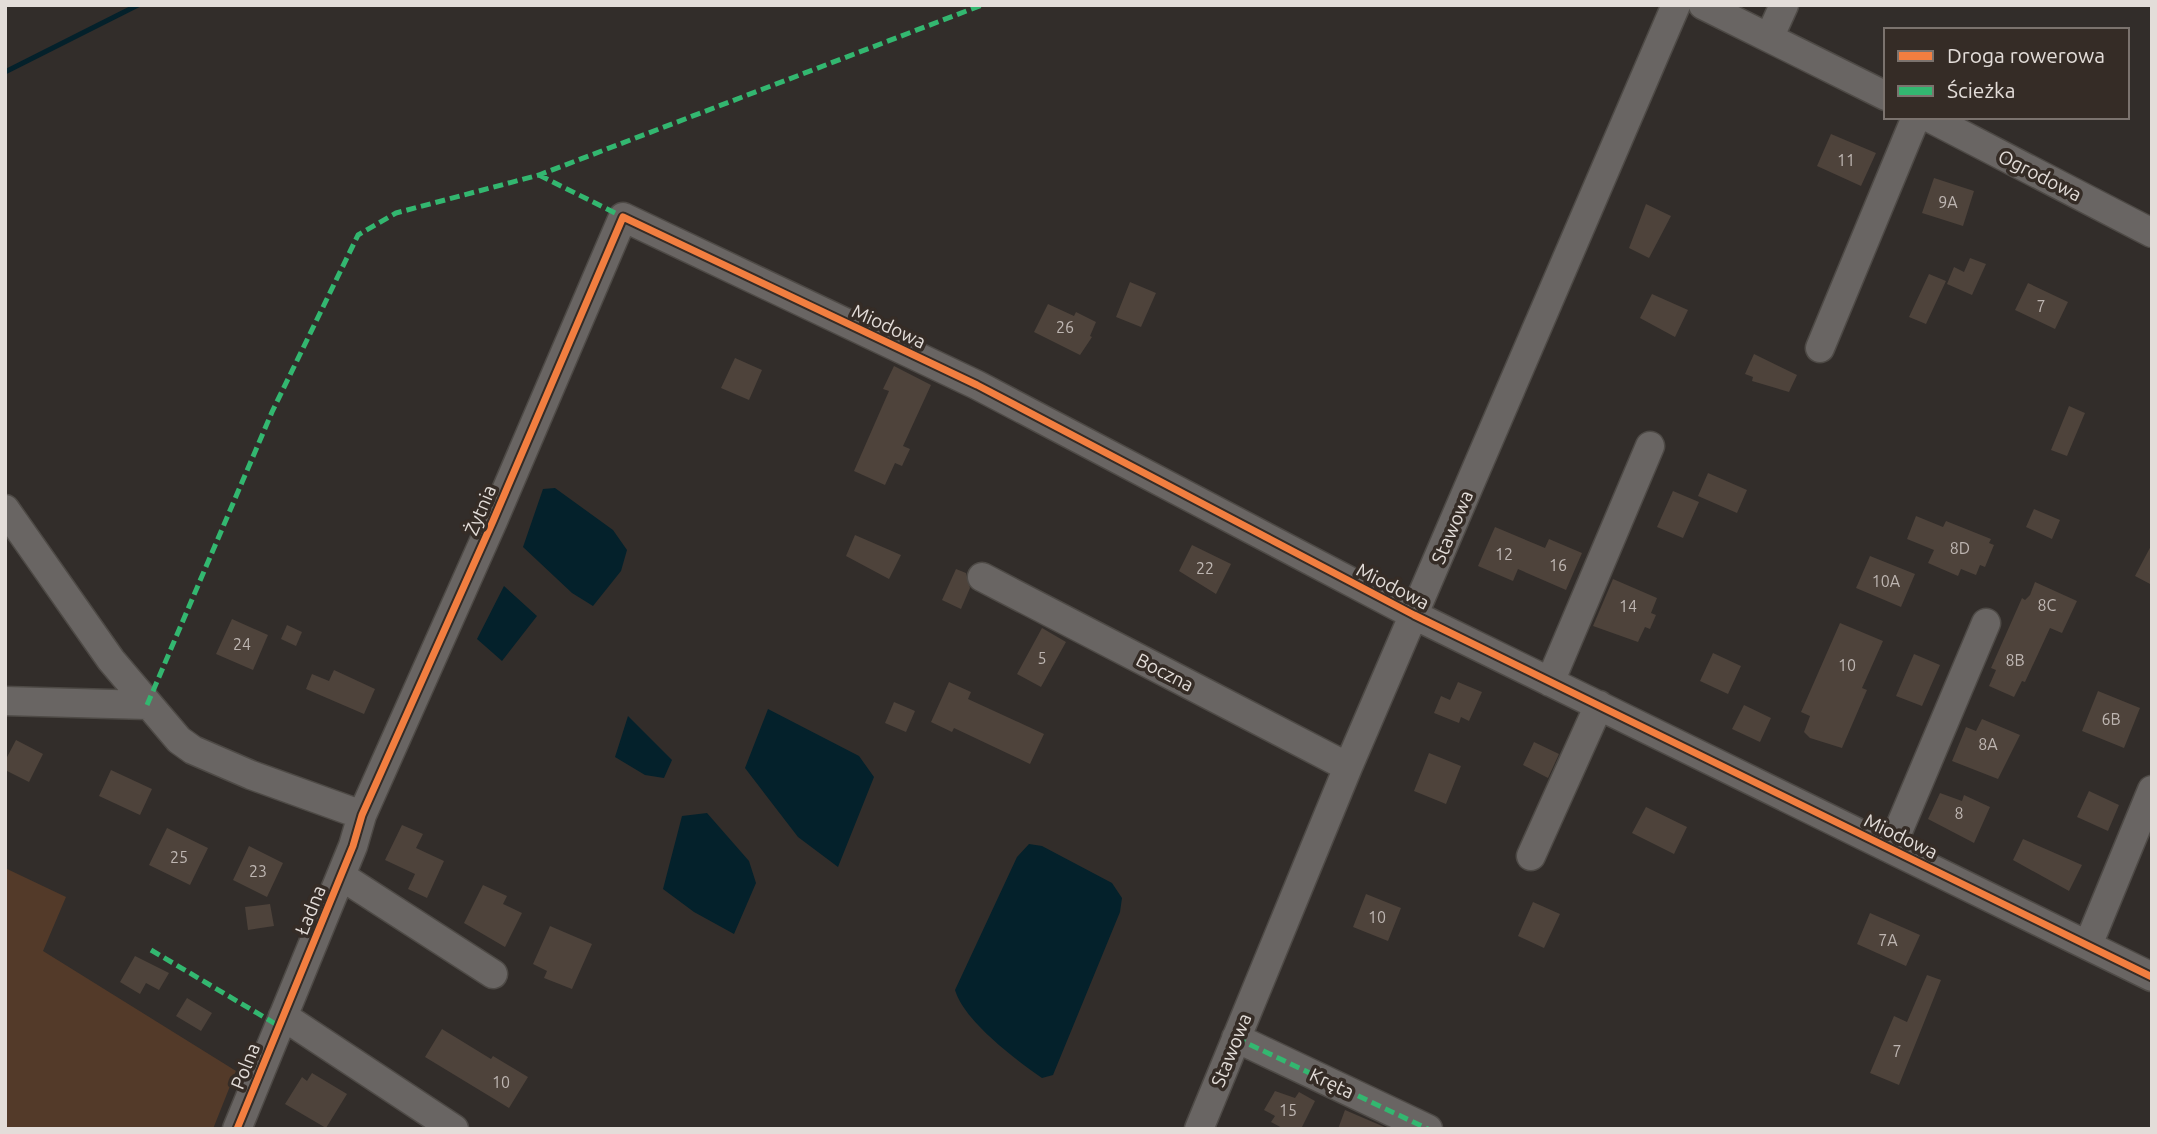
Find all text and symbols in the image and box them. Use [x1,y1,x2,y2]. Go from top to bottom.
legend [1884,28,2129,119]
text: Droga rowerowa [1947,43,2105,67]
text: Ścieżka [1947,78,2016,102]
street label: Ogrodowa [1995,145,2085,205]
house number: 11 [1837,151,1855,169]
house number: 9A [1938,193,1958,211]
house number: 7 [2036,297,2046,315]
street label: Miodowa [849,299,929,353]
house number: 26 [1056,318,1074,336]
street label: Żytnia [460,482,500,538]
street label: Stawowa [1427,487,1477,567]
house number: 8D [1950,539,1970,557]
house number: 12 [1495,545,1513,563]
house number: 16 [1549,556,1567,574]
street label: Miodowa [1353,558,1433,614]
house number: 22 [1196,559,1214,577]
house number: 10A [1872,572,1901,590]
house number: 8C [2038,596,2057,614]
house number: 14 [1619,597,1637,615]
house number: 24 [233,635,251,653]
street label: Boczna [1133,648,1197,696]
house number: 5 [1037,649,1047,667]
house number: 8B [2005,651,2025,669]
house number: 10 [1838,656,1856,674]
house number: 6B [2101,710,2121,728]
house number: 8A [1978,735,1998,753]
house number: 8 [1954,804,1964,822]
street label: Miodowa [1861,809,1941,863]
house number: 25 [170,848,188,866]
house number: 23 [249,862,267,880]
street label: Ładna [290,882,330,938]
house number: 10 [1368,908,1386,926]
house number: 7A [1878,931,1898,949]
street label: Stawowa [1206,1010,1256,1090]
street label: Polna [226,1040,264,1092]
house number: 7 [1892,1042,1902,1060]
street label: Kręta [1306,1063,1358,1103]
house number: 10 [492,1073,510,1091]
house number: 15 [1279,1101,1297,1119]

